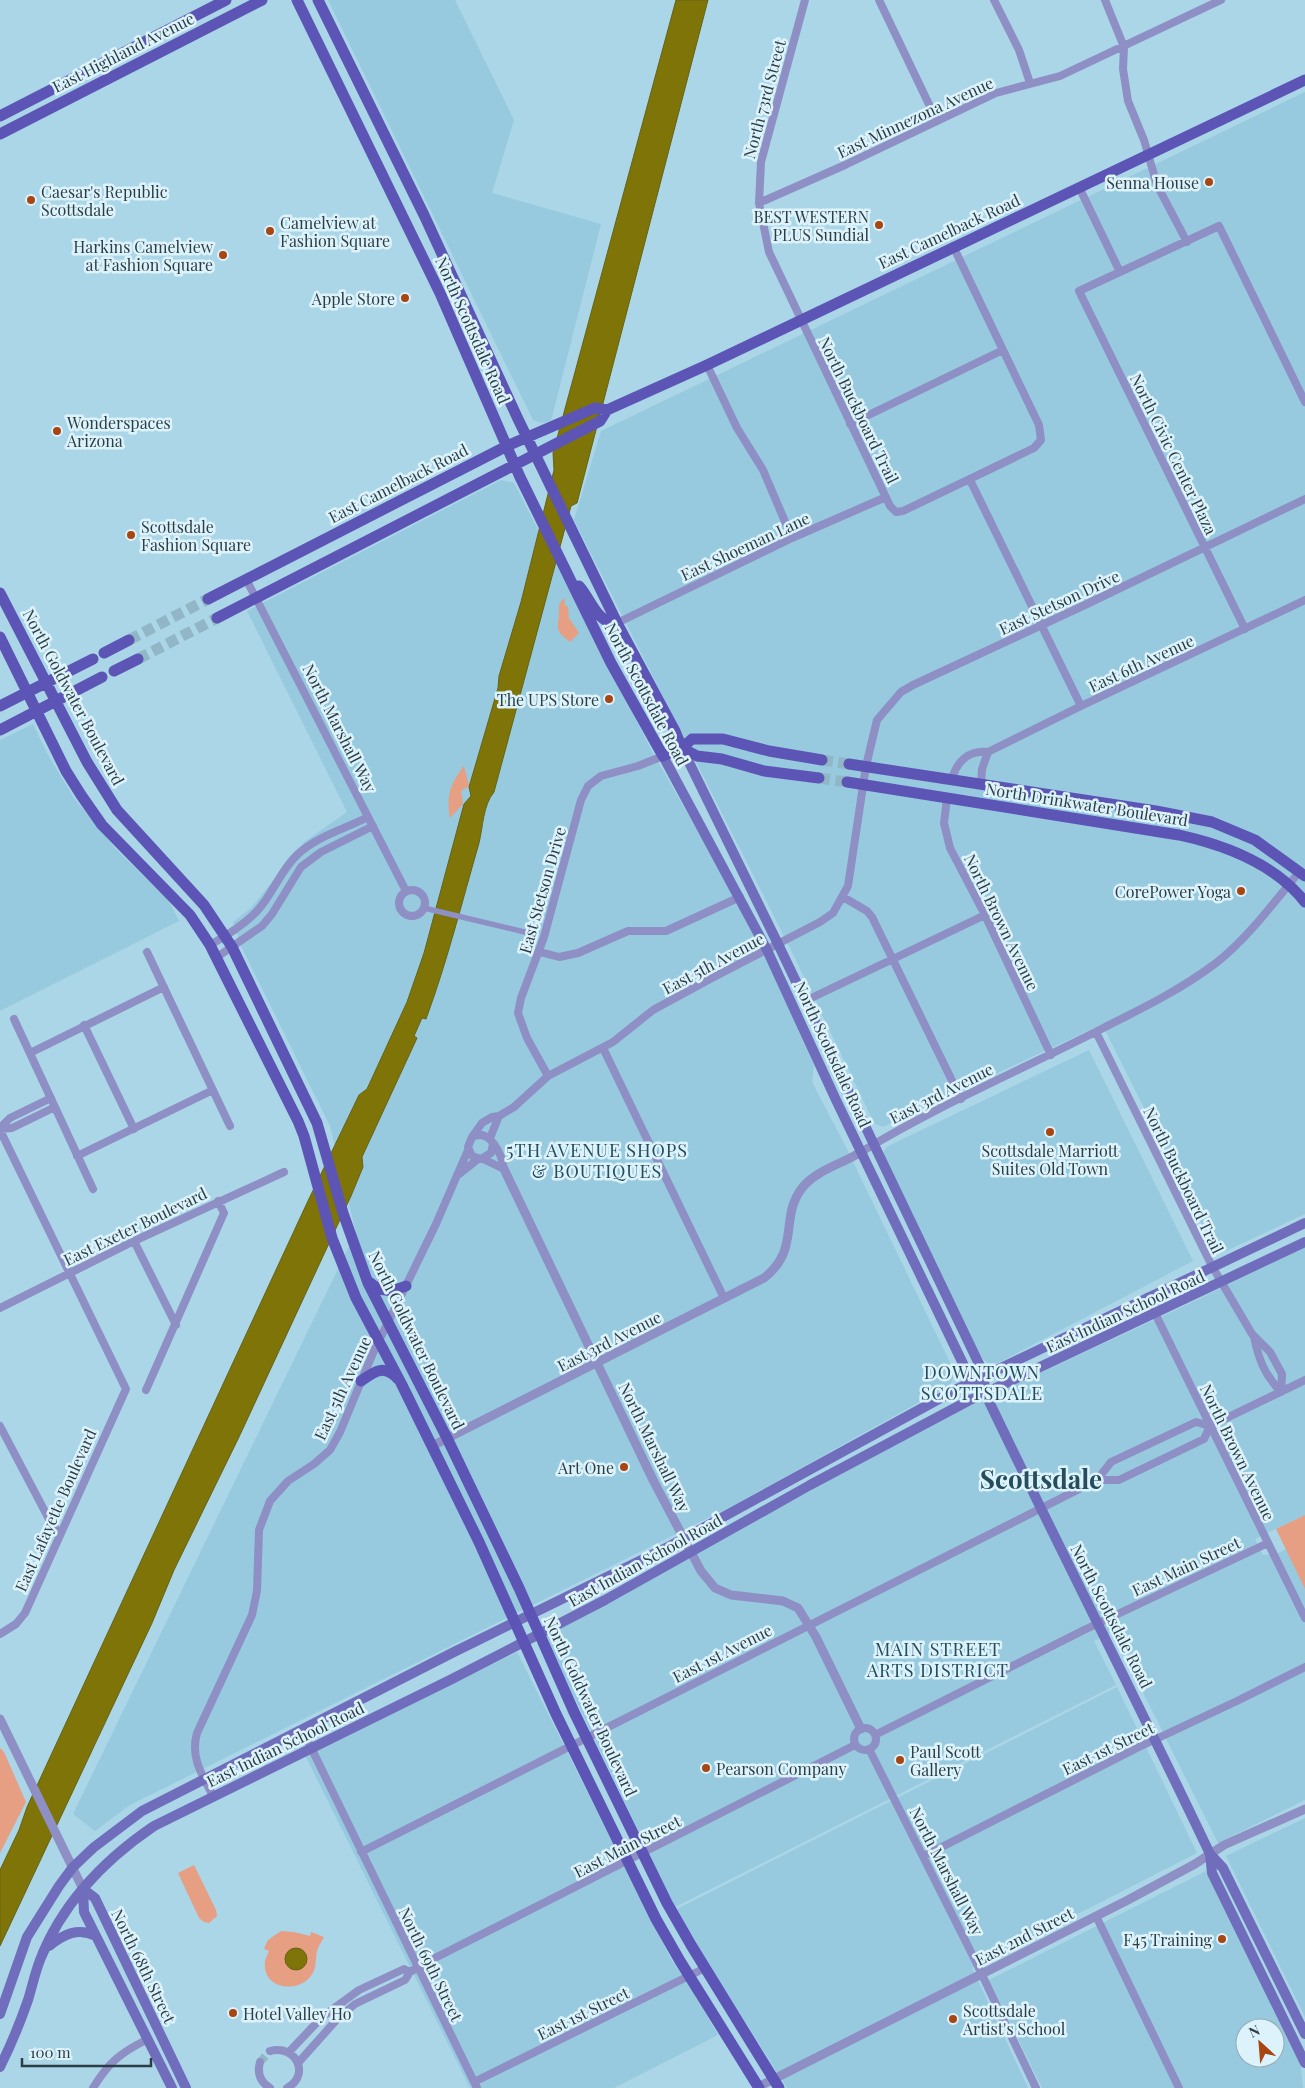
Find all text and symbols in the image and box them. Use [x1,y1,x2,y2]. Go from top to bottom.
street label: East Highland Avenue [48,7,198,97]
street label: North 73rd Street [738,37,790,161]
street label: East Minnezona Avenue [834,72,996,162]
place label: Senna House [1106,172,1199,193]
marker: Senna House [1203,176,1215,188]
place label: Caesar's Republic Scottsdale [41,181,168,220]
street label: East Camelback Road [875,189,1023,273]
marker: Caesar's Republic Scottsdale [25,194,37,206]
place label: BEST WESTERN PLUS Sundial [754,206,869,245]
place label: Camelview at Fashion Square [280,212,390,251]
marker: BEST WESTERN PLUS Sundial [873,219,885,231]
marker: Camelview at Fashion Square [264,225,276,237]
place label: Harkins Camelview at Fashion Square [73,236,214,275]
marker: Harkins Camelview at Fashion Square [217,249,229,261]
street label: North Scottsdale Road [431,253,515,407]
place label: Apple Store [311,288,395,309]
marker: Apple Store [399,292,411,304]
street label: North Buckboard Trail [814,333,904,487]
street label: North Civic Center Plaza [1126,370,1222,538]
place label: Wonderspaces Arizona [66,412,171,451]
marker: Wonderspaces Arizona [51,425,63,437]
street label: East Camelback Road [325,439,471,527]
street label: East Shoeman Lane [677,507,813,585]
place label: Scottsdale Fashion Square [141,516,251,555]
marker: Scottsdale Fashion Square [125,529,137,541]
street label: East Stetson Drive [995,565,1123,639]
street label: North Goldwater Boulevard [19,605,129,789]
street label: North Scottsdale Road [600,619,694,769]
street label: East 6th Avenue [1085,629,1197,697]
street label: North Marshall Way [298,660,382,796]
place label: The UPS Store [497,689,599,710]
marker: The UPS Store [603,693,615,705]
street label: North Drinkwater Boulevard [984,778,1190,830]
street label: East Stetson Drive [514,824,570,956]
street label: North Brown Avenue [960,850,1044,994]
place label: CorePower Yoga [1115,881,1231,902]
marker: CorePower Yoga [1235,885,1247,897]
street label: East 5th Avenue [659,927,767,999]
street label: North Scottsdale Road [790,977,876,1131]
street label: East 3rd Avenue [886,1058,996,1128]
street label: North Buckboard Trail [1139,1103,1229,1257]
marker: Scottsdale Marriott Suites Old Town [1044,1126,1056,1138]
district label: 5TH AVENUE SHOPS & BOUTIQUES [506,1138,688,1183]
place label: Scottsdale Marriott Suites Old Town [982,1140,1119,1179]
street label: East Exeter Boulevard [60,1182,210,1270]
street label: North Goldwater Boulevard [364,1247,470,1433]
street label: East Indian School Road [1042,1265,1208,1357]
street label: East 3rd Avenue [554,1306,664,1376]
street label: East 5th Avenue [309,1333,375,1443]
district label: DOWNTOWN SCOTTSDALE [921,1360,1043,1405]
street label: North Marshall Way [615,1379,695,1515]
street label: North Brown Avenue [1196,1380,1280,1524]
street label: East Lafayette Boulevard [10,1425,100,1595]
place label: Art One [557,1457,614,1478]
marker: Art One [618,1461,630,1473]
district label: Scottsdale [980,1461,1102,1496]
street label: East Indian School Road [564,1509,726,1611]
street label: East Main Street [1128,1532,1244,1600]
street label: North Scottsdale Road [1067,1540,1157,1692]
street label: North Goldwater Boulevard [540,1613,642,1799]
street label: East 1st Avenue [669,1619,775,1687]
district label: MAIN STREET ARTS DISTRICT [866,1637,1009,1682]
street label: East Indian School Road [203,1697,367,1791]
street label: East 1st Street [1059,1717,1158,1779]
place label: Paul Scott Gallery [910,1741,981,1780]
marker: Paul Scott Gallery [894,1754,906,1766]
place label: Pearson Company [716,1758,847,1779]
marker: Pearson Company [700,1762,712,1774]
street label: North Marshall Way [905,1803,989,1939]
street label: East Main Street [570,1810,684,1882]
street label: East 2nd Street [971,1902,1077,1970]
street label: North 69th Street [394,1903,468,2025]
street label: North 68th Street [107,1905,181,2027]
place label: F45 Training [1123,1929,1213,1950]
marker: F45 Training [1216,1933,1228,1945]
street label: East 1st Street [534,1982,633,2044]
place label: Scottsdale Artist's School [962,2000,1066,2039]
place label: Hotel Valley Ho [243,2003,352,2024]
marker: Hotel Valley Ho [227,2007,239,2019]
marker: Scottsdale Artist's School [947,2013,959,2025]
north arrow [1235,2018,1285,2068]
text: N [1245,2020,1263,2042]
scale bar [22,2036,151,2068]
text: 100 m [30,2042,71,2062]

